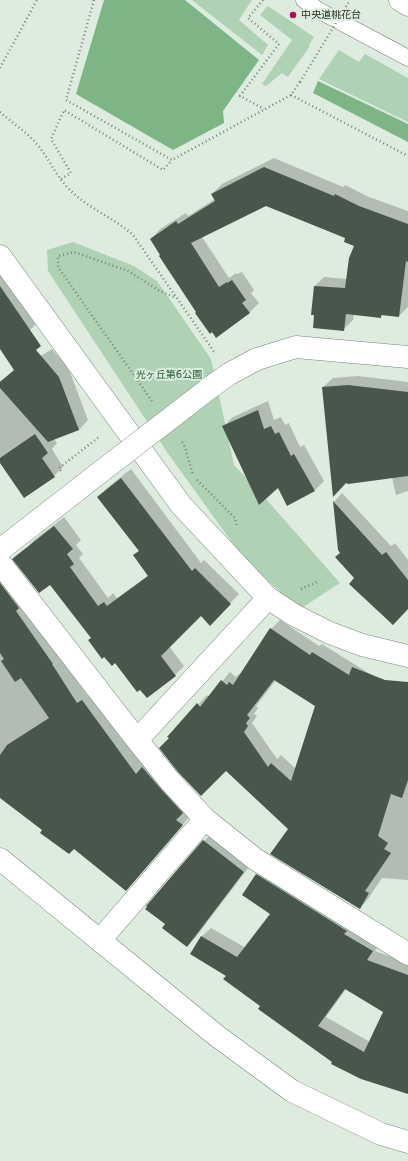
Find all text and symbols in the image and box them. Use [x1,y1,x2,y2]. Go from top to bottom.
place label: 中央道桃花台 [301,9,361,21]
marker: 中央道桃花台 [288,10,298,20]
park label: 光ヶ丘第6公園 [136,369,202,381]

